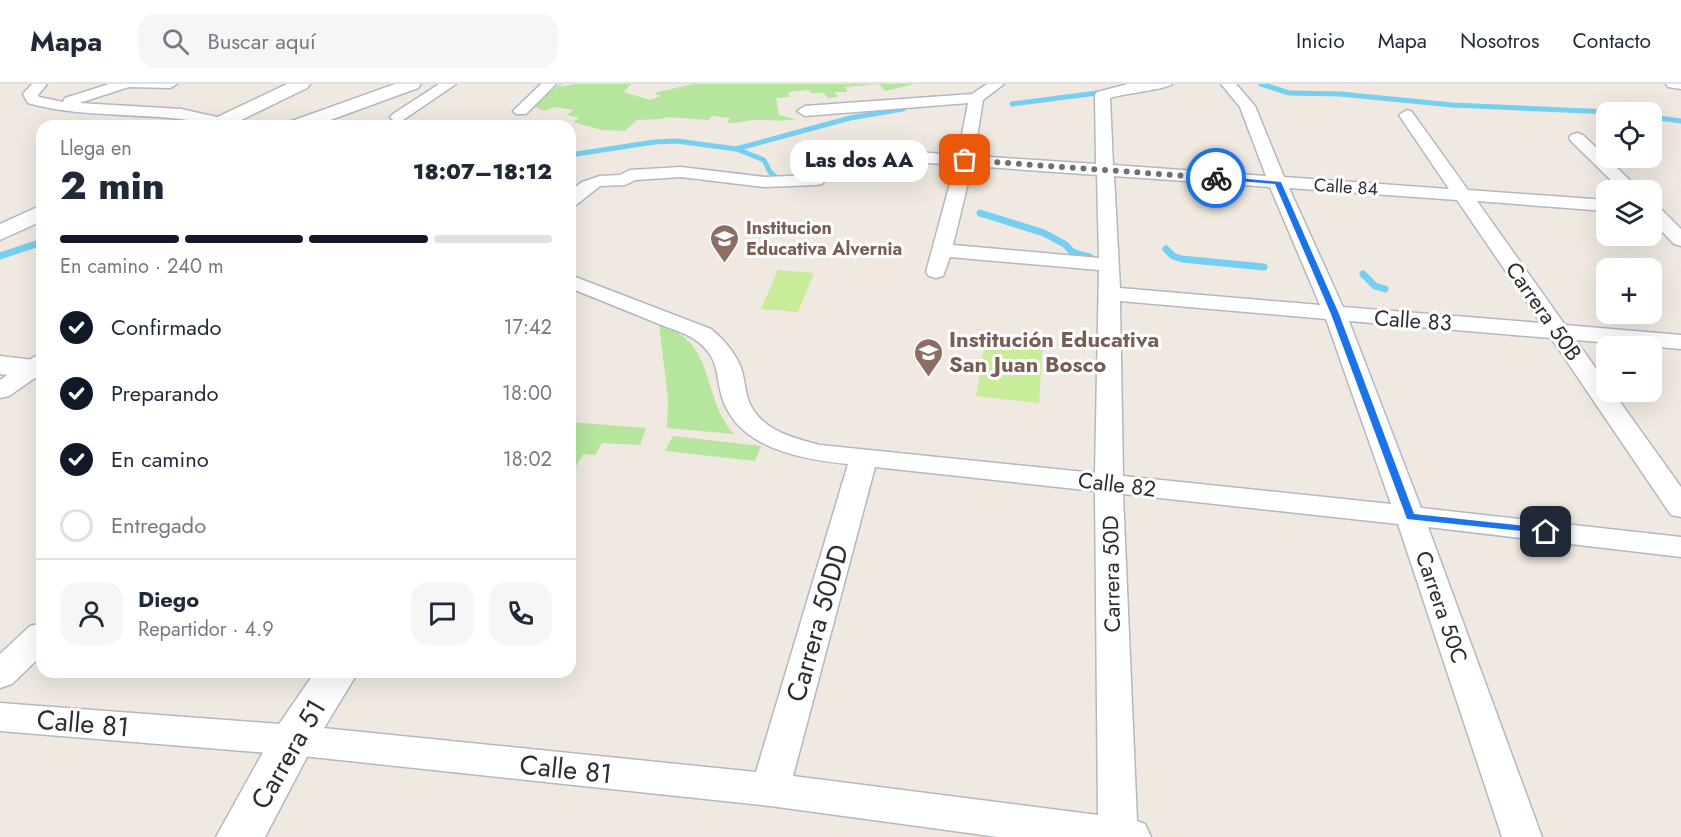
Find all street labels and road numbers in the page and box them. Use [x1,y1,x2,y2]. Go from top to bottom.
street label: Calle 84 [1313,172,1379,202]
street label: Carrera 50B [1498,255,1590,367]
street label: Calle 83 [1373,301,1453,339]
street label: Calle 82 [1076,463,1158,505]
street label: Carrera 50D [1094,515,1128,633]
street label: Carrera 50DD [776,540,858,706]
street label: Carrera 50C [1408,546,1476,668]
street label: Carrera 51 [241,692,335,816]
street label: Calle 81 [35,700,131,746]
street label: Calle 81 [518,745,614,793]

